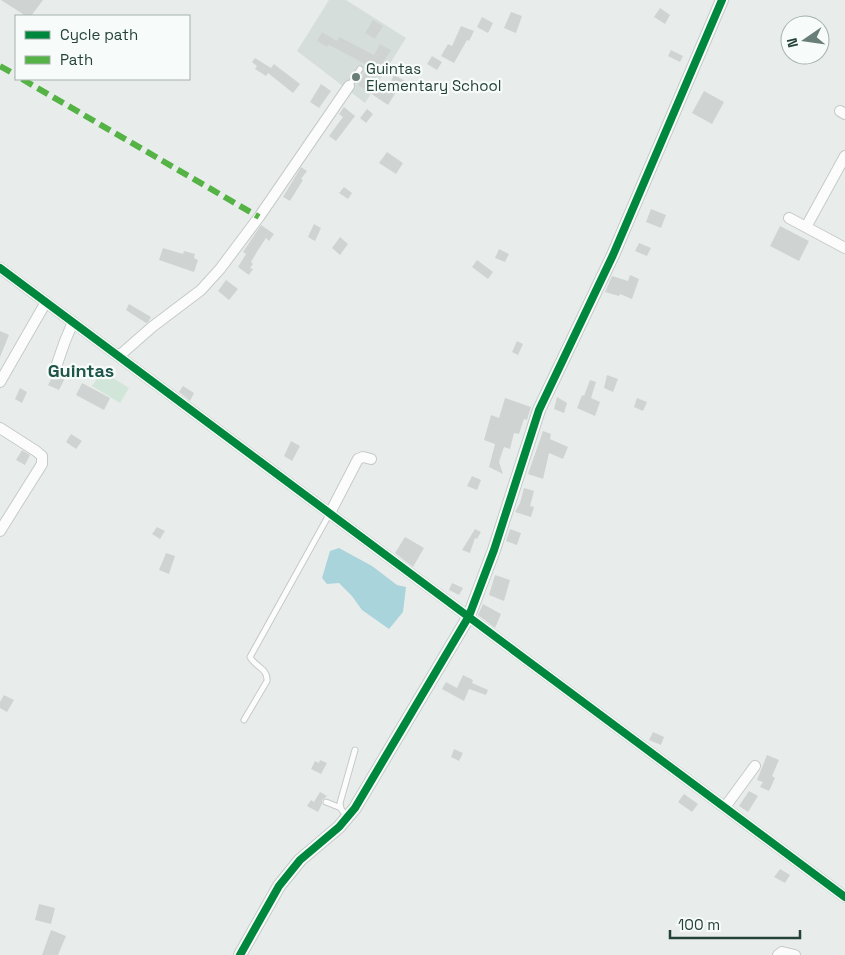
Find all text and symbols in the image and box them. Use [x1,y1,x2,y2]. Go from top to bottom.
legend [15,15,190,80]
north arrow [780,15,830,65]
text: Cycle path [60,25,138,44]
text: N [783,36,802,50]
text: Path [60,50,93,69]
place label: Guintas Elementary School [366,59,502,95]
marker: Guintas Elementary School [350,71,362,83]
district label: Guintas [48,359,114,382]
scale bar [670,908,800,940]
text: 100 m [678,915,720,934]

